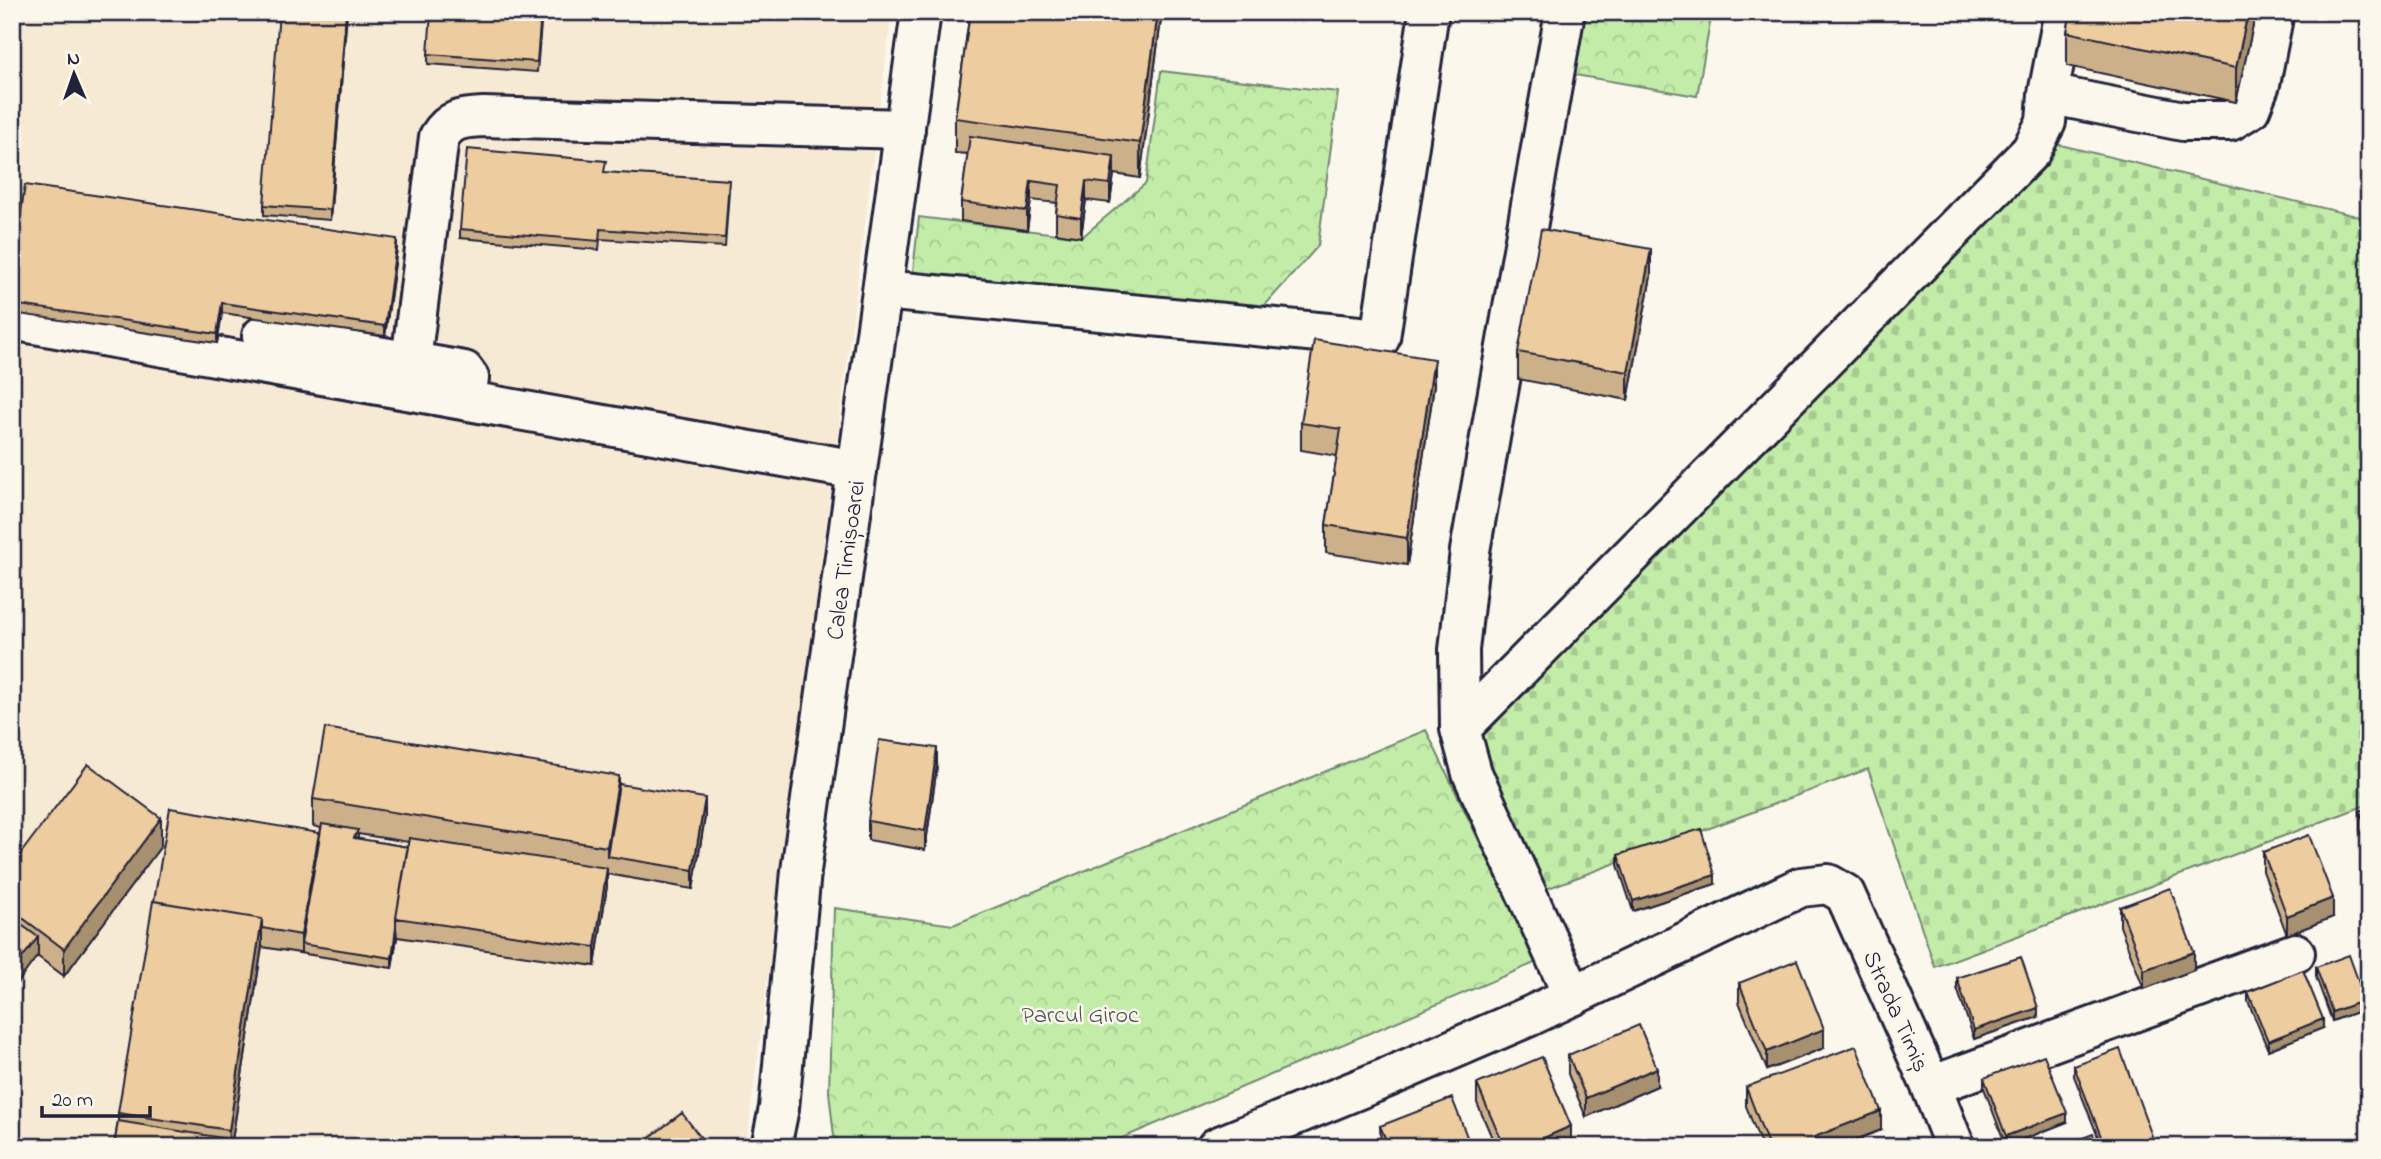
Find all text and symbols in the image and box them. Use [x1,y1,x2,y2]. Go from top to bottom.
north arrow [38,38,108,108]
text: N [67,46,81,73]
street label: Calea Timișoarei [819,478,876,643]
street label: Strada Timiș [1852,946,1937,1078]
park label: Parcul Giroc [1021,999,1139,1034]
scale bar [42,1075,150,1119]
text: 20 m [52,1086,93,1116]

